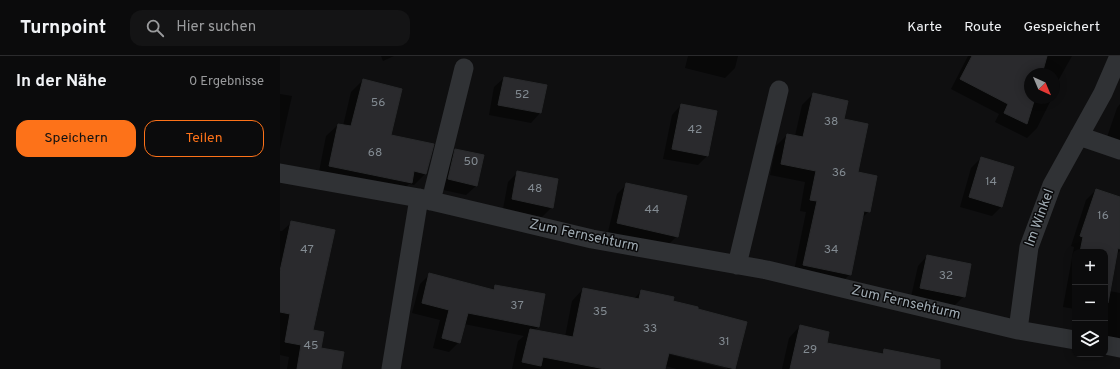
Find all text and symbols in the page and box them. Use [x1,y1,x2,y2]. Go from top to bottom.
search box [130,10,410,46]
text: Turnpoint [20,16,106,40]
icon: search [144,17,166,39]
text: Hier suchen [176,18,256,37]
text: Karte [907,19,942,36]
text: Route [964,19,1001,36]
text: Gespeichert [1023,19,1100,36]
north arrow [1024,68,1060,104]
text: In der Nähe [16,71,107,93]
text: 0 Ergebnisse [189,74,264,90]
house number: 52 [515,87,529,103]
house number: 56 [371,95,385,111]
house number: 38 [824,114,838,130]
button: Speichern [16,120,136,157]
button: Teilen [144,120,264,157]
house number: 42 [688,122,702,138]
house number: 68 [368,145,382,161]
house number: 50 [463,154,479,170]
house number: 36 [832,165,846,181]
house number: 14 [985,174,997,190]
house number: 48 [528,181,542,197]
street label: Im Winkel [1022,187,1058,249]
house number: 44 [645,202,659,218]
house number: 16 [1097,208,1109,224]
street label: Zum Fernsehturm [528,216,640,256]
house number: 47 [300,242,314,258]
house number: 34 [824,242,838,258]
map controls [1072,249,1108,357]
button: + [1072,249,1108,285]
house number: 32 [939,268,953,284]
street label: Zum Fernsehturm [850,282,962,324]
button: − [1072,285,1108,321]
house number: 37 [510,298,524,314]
house number: 35 [593,304,607,320]
house number: 33 [643,321,657,337]
button: layers [1072,321,1108,357]
house number: 31 [718,334,730,350]
house number: 45 [304,338,318,354]
house number: 29 [803,342,817,358]

